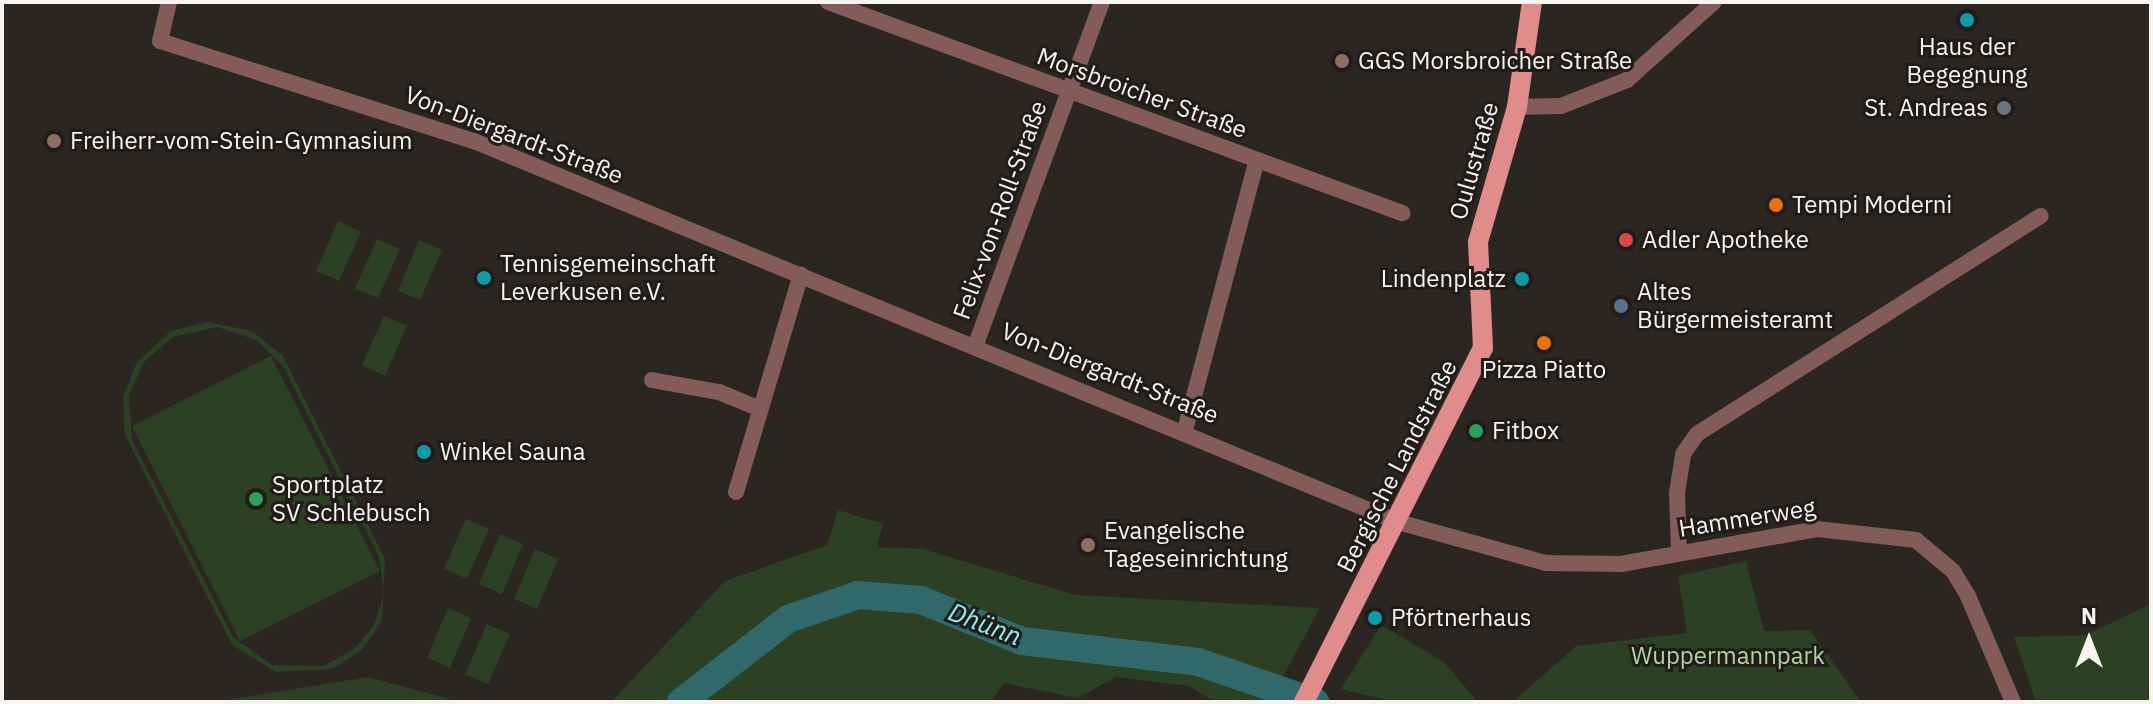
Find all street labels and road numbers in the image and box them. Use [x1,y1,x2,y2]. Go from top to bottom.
street label: Morsbroicher Straße [1033,42,1251,144]
street label: Von-Diergardt-Straße [401,80,627,190]
street label: Felix-von-Roll-Straße [947,97,1053,323]
street label: Oulustraße [1444,99,1504,223]
street label: Von-Diergardt-Straße [997,316,1223,430]
street label: Bergische Landstraße [1331,355,1463,577]
street label: Hammerweg [1677,493,1817,543]

